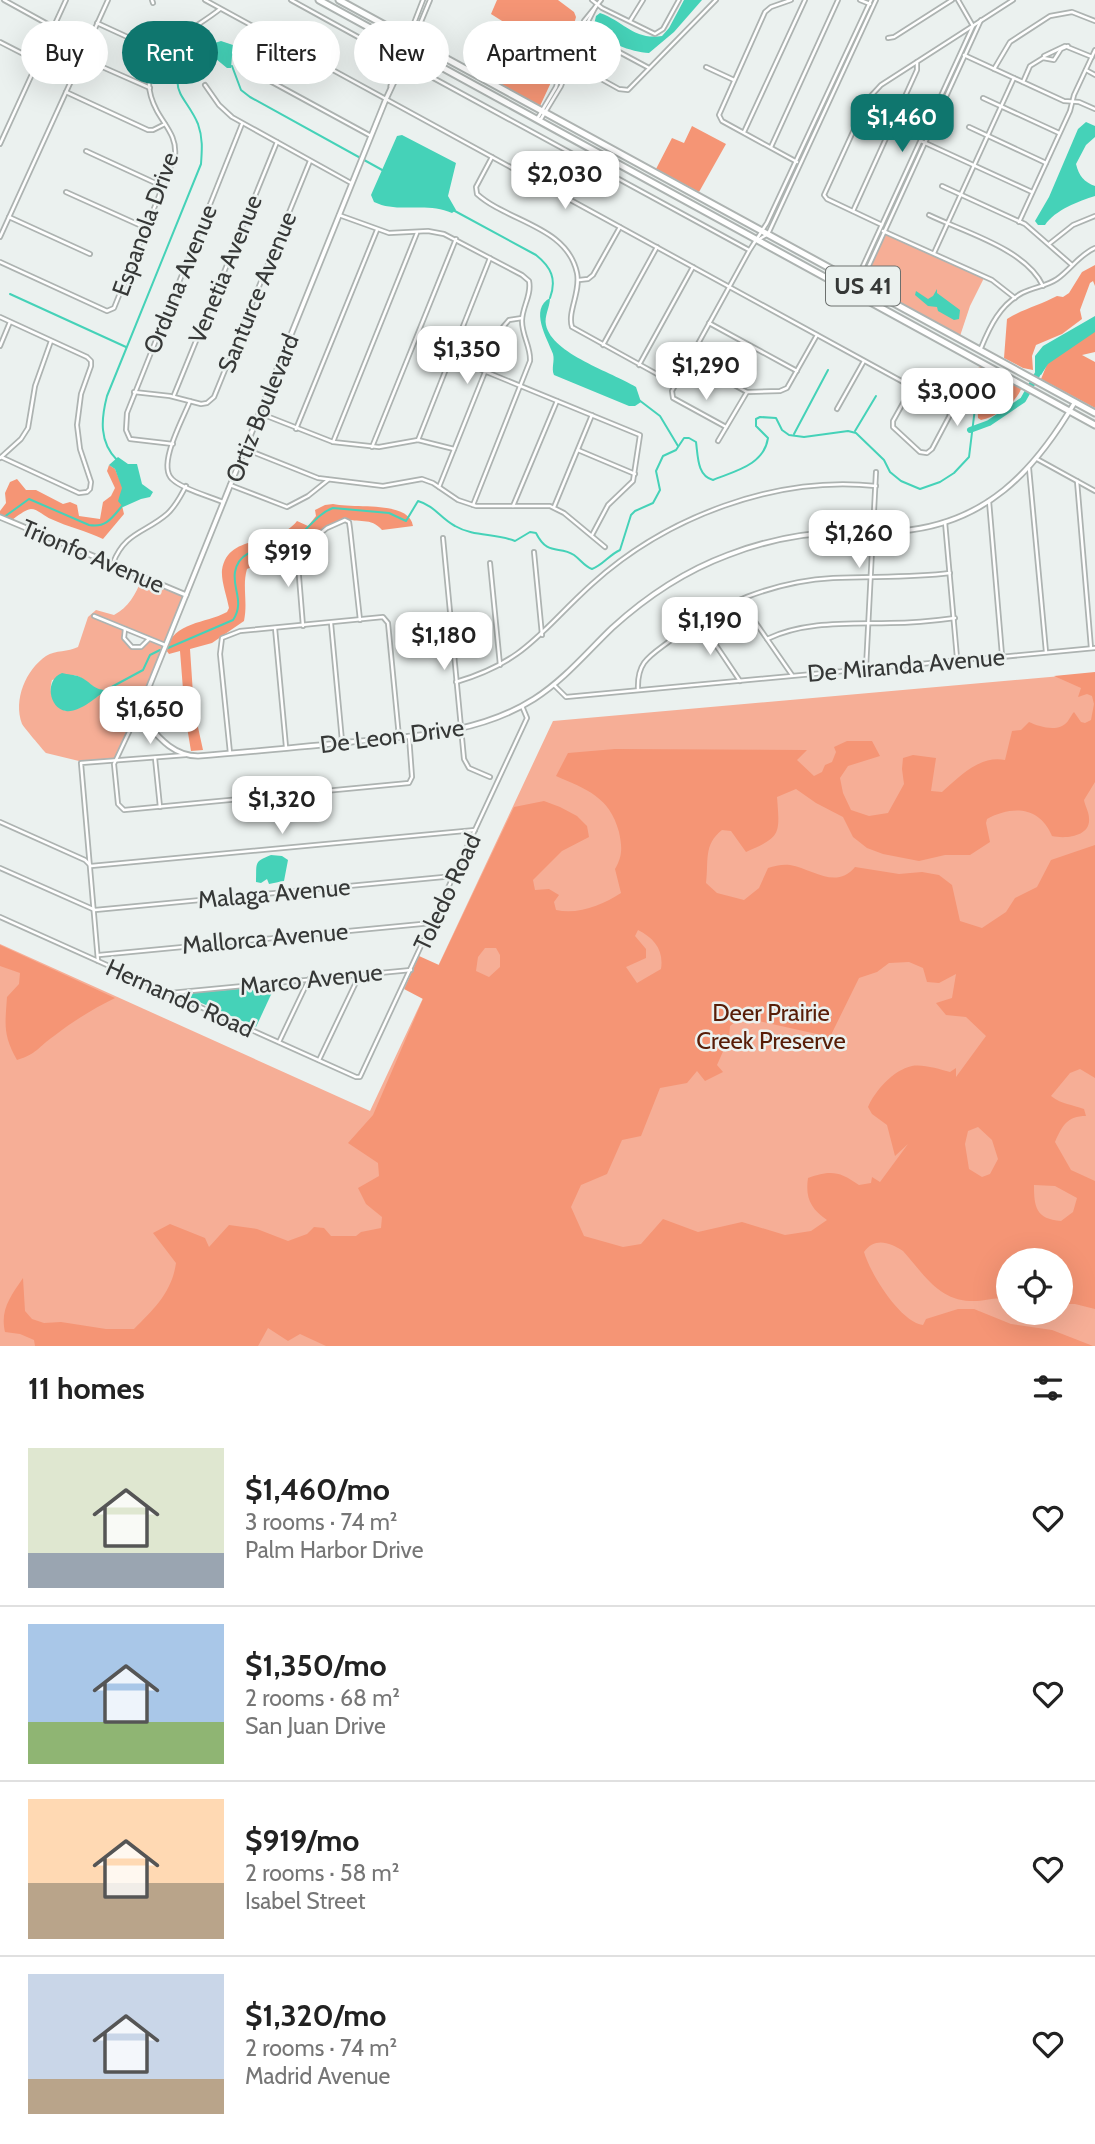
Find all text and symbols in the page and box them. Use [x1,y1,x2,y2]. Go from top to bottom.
chip: Buy [21,21,108,84]
chip: Rent [122,21,218,84]
chip: Filters [232,21,340,84]
chip: New [354,21,449,84]
chip: Apartment [463,21,621,84]
pin: $1,460 [845,94,959,154]
text: $1,460 [867,103,937,131]
street label: Espanola Drive [106,148,184,300]
pin: $2,030 [508,152,622,211]
text: $2,030 [527,160,603,188]
street label: Venetia Avenue [182,191,268,347]
street label: Orduna Avenue [137,200,223,358]
street label: Santurce Avenue [211,207,303,377]
road number: US 41 [826,266,900,306]
pin: $1,350 [410,326,524,386]
street label: Ortiz Boulevard [219,330,305,486]
text: $1,350 [433,335,501,363]
pin: $1,290 [649,342,763,402]
text: $1,290 [672,351,740,379]
pin: $3,000 [900,368,1014,428]
text: $3,000 [917,377,997,405]
pin: $1,260 [802,510,916,570]
street label: Trionfo Avenue [17,513,169,599]
text: $1,260 [825,519,893,547]
pin: $919 [247,530,329,589]
text: $919 [264,538,312,566]
pin: $1,190 [653,598,767,657]
text: $1,190 [678,606,742,634]
pin: $1,180 [387,612,501,672]
text: $1,180 [411,621,477,649]
street label: De Miranda Avenue [806,642,1006,688]
pin: $1,650 [93,686,207,746]
text: $1,650 [116,695,184,723]
street label: De Leon Drive [318,713,466,759]
pin: $1,320 [225,776,339,836]
text: $1,320 [248,785,316,813]
street label: Toledo Road [407,829,487,955]
street label: Malaga Avenue [197,872,351,914]
street label: Mallorca Avenue [181,916,349,960]
street label: Hernando Road [102,952,258,1044]
street label: Marco Avenue [238,957,384,1001]
park label: Deer Prairie Creek Preserve [696,998,846,1055]
map controls [996,1248,1073,1325]
button: locate [996,1248,1073,1325]
icon: filters [1029,1369,1067,1407]
text: 11 homes [28,1370,145,1407]
text: $1,460/mo [245,1471,390,1508]
icon: home [84,1476,168,1560]
icon: heart [1029,1499,1067,1537]
text: 3 rooms · 74 m² [245,1508,397,1536]
text: Palm Harbor Drive [245,1536,423,1564]
text: $1,350/mo [245,1647,387,1684]
icon: home [84,1652,168,1736]
icon: heart [1029,1675,1067,1713]
text: 2 rooms · 68 m² [245,1684,400,1712]
text: San Juan Drive [245,1712,386,1740]
text: $919/mo [245,1822,359,1859]
icon: home [84,1827,168,1911]
icon: heart [1029,1850,1067,1888]
text: 2 rooms · 58 m² [245,1859,399,1887]
text: Isabel Street [245,1887,365,1915]
text: $1,320/mo [245,1997,386,2034]
icon: home [84,2002,168,2086]
icon: heart [1029,2025,1067,2063]
text: 2 rooms · 74 m² [245,2034,397,2062]
text: Madrid Avenue [245,2062,390,2090]

